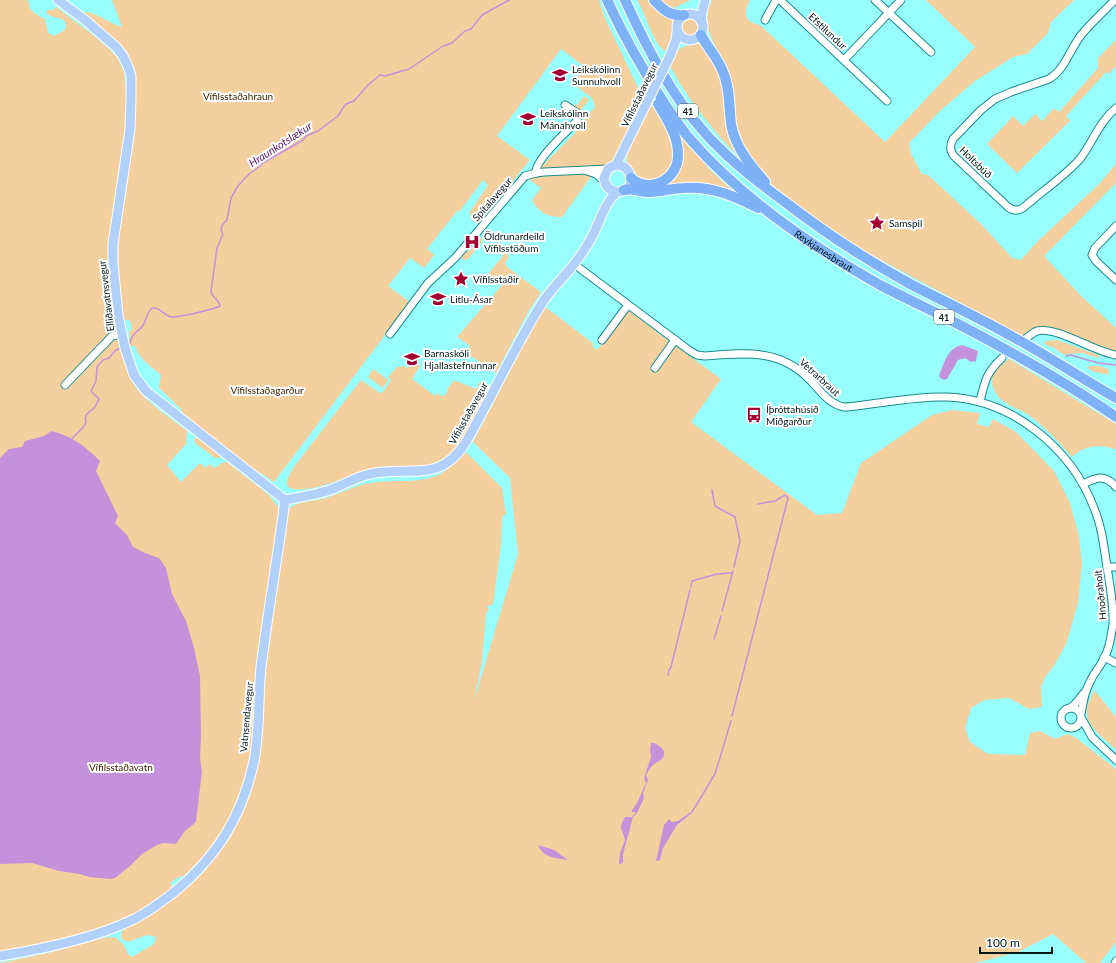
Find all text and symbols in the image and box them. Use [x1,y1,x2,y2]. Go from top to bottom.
street label: Efstilundur [806,10,850,52]
street label: Vífilsstaðavegur [618,61,660,129]
place label: Leikskólinn Sunnuhvoll [572,63,621,87]
school or university icon: Leikskólinn Sunnuhvoll [551,66,569,84]
park label: Vífilsstaðahraun [203,90,273,102]
road number: 41 [678,104,698,118]
place label: Leikskólinn Mánahvoll [540,107,588,131]
school or university icon: Leikskólinn Mánahvoll [519,110,537,128]
water label: Hraunkotslækur [246,119,314,169]
street label: Holtsbúð [957,144,995,181]
street label: Spítalavegur [470,174,514,223]
place icon: Samspil [868,214,886,232]
place label: Samspil [889,217,922,229]
street label: Reykjanesbraut [792,227,856,274]
place label: Öldrunardeild Vífilsstöðum [484,230,544,254]
hospital icon: Öldrunardeild Vífilsstöðum [463,233,481,251]
street label: Elliðavatnsvegur [96,259,116,332]
place icon: Vífilsstaðir [452,270,470,288]
place label: Vífilsstaðir [473,273,519,285]
school or university icon: Litlu-Ásar [429,290,447,308]
place label: Litlu-Ásar [450,293,493,305]
road number: 41 [934,310,954,324]
place label: Barnaskóli Hjallastefnunnar [424,347,497,371]
school or university icon: Barnaskóli Hjallastefnunnar [403,350,421,368]
street label: Vetrarbraut [797,356,843,399]
street label: Vífilsstaðavegur [446,379,490,446]
park label: Vífilsstaðagarður [230,384,304,396]
place label: Íþróttahúsið Miðgarður [766,403,819,427]
bus stop icon: Íþróttahúsið Miðgarður [745,406,763,424]
street label: Hnoðraholt [1091,569,1109,621]
street label: Vatnsendavegur [237,681,255,753]
park label: Vífilsstaðavatn [89,761,153,773]
scale bar [980,929,1052,955]
text: 100 m [986,935,1020,950]

